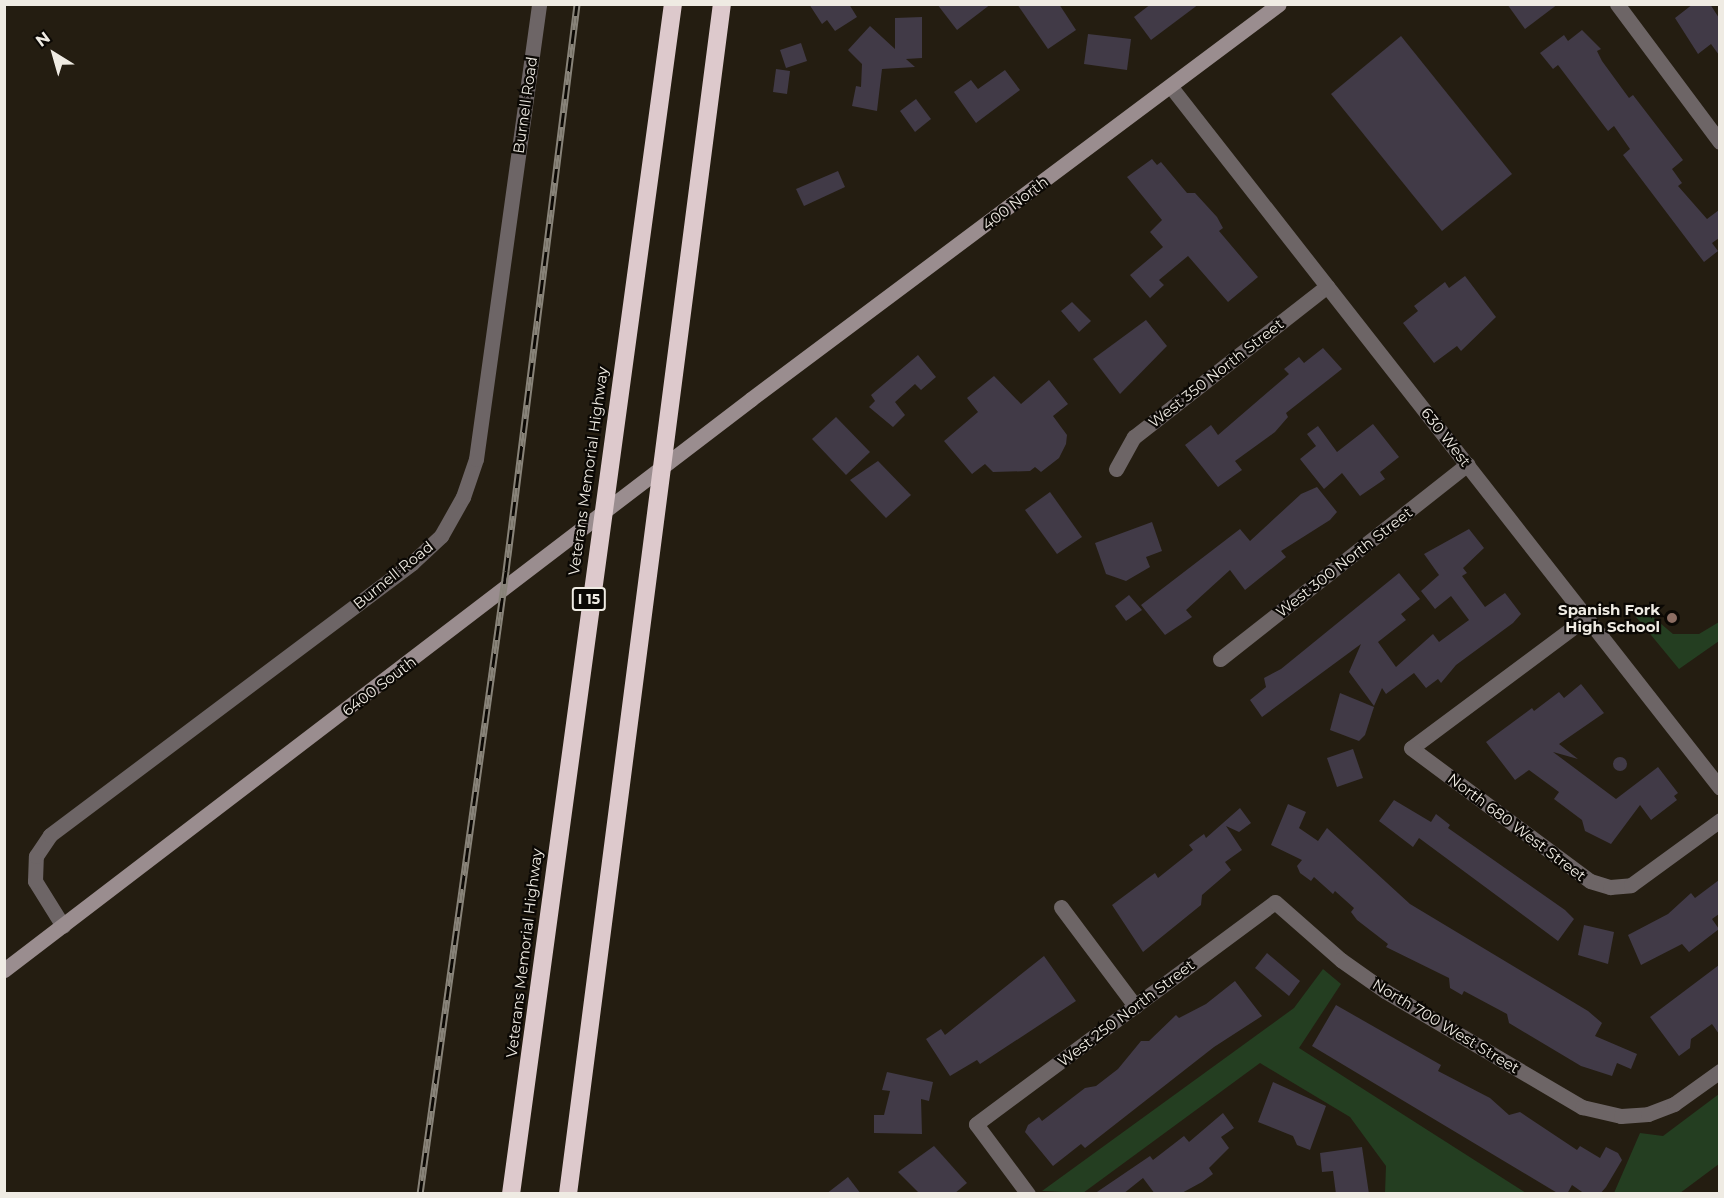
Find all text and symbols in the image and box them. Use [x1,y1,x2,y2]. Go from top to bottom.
north arrow [24,24,84,84]
text: N [32,28,54,51]
street label: Burnell Road [509,55,541,155]
street label: 400 North [979,172,1051,234]
street label: West 350 North Street [1145,315,1287,431]
street label: Veterans Memorial Highway [564,365,612,577]
street label: 630 West [1417,404,1475,470]
street label: West 300 North Street [1272,503,1416,621]
street label: Burnell Road [349,537,437,613]
road number: I 15 [571,588,607,610]
place label: Spanish Fork High School [1558,600,1660,635]
marker: Spanish Fork High School [1665,611,1679,625]
street label: 6400 South [339,652,419,720]
street label: North 680 West Street [1444,769,1590,885]
street label: Veterans Memorial Highway [502,847,546,1059]
street label: West 250 North Street [1054,956,1198,1070]
street label: North 700 West Street [1369,975,1523,1077]

